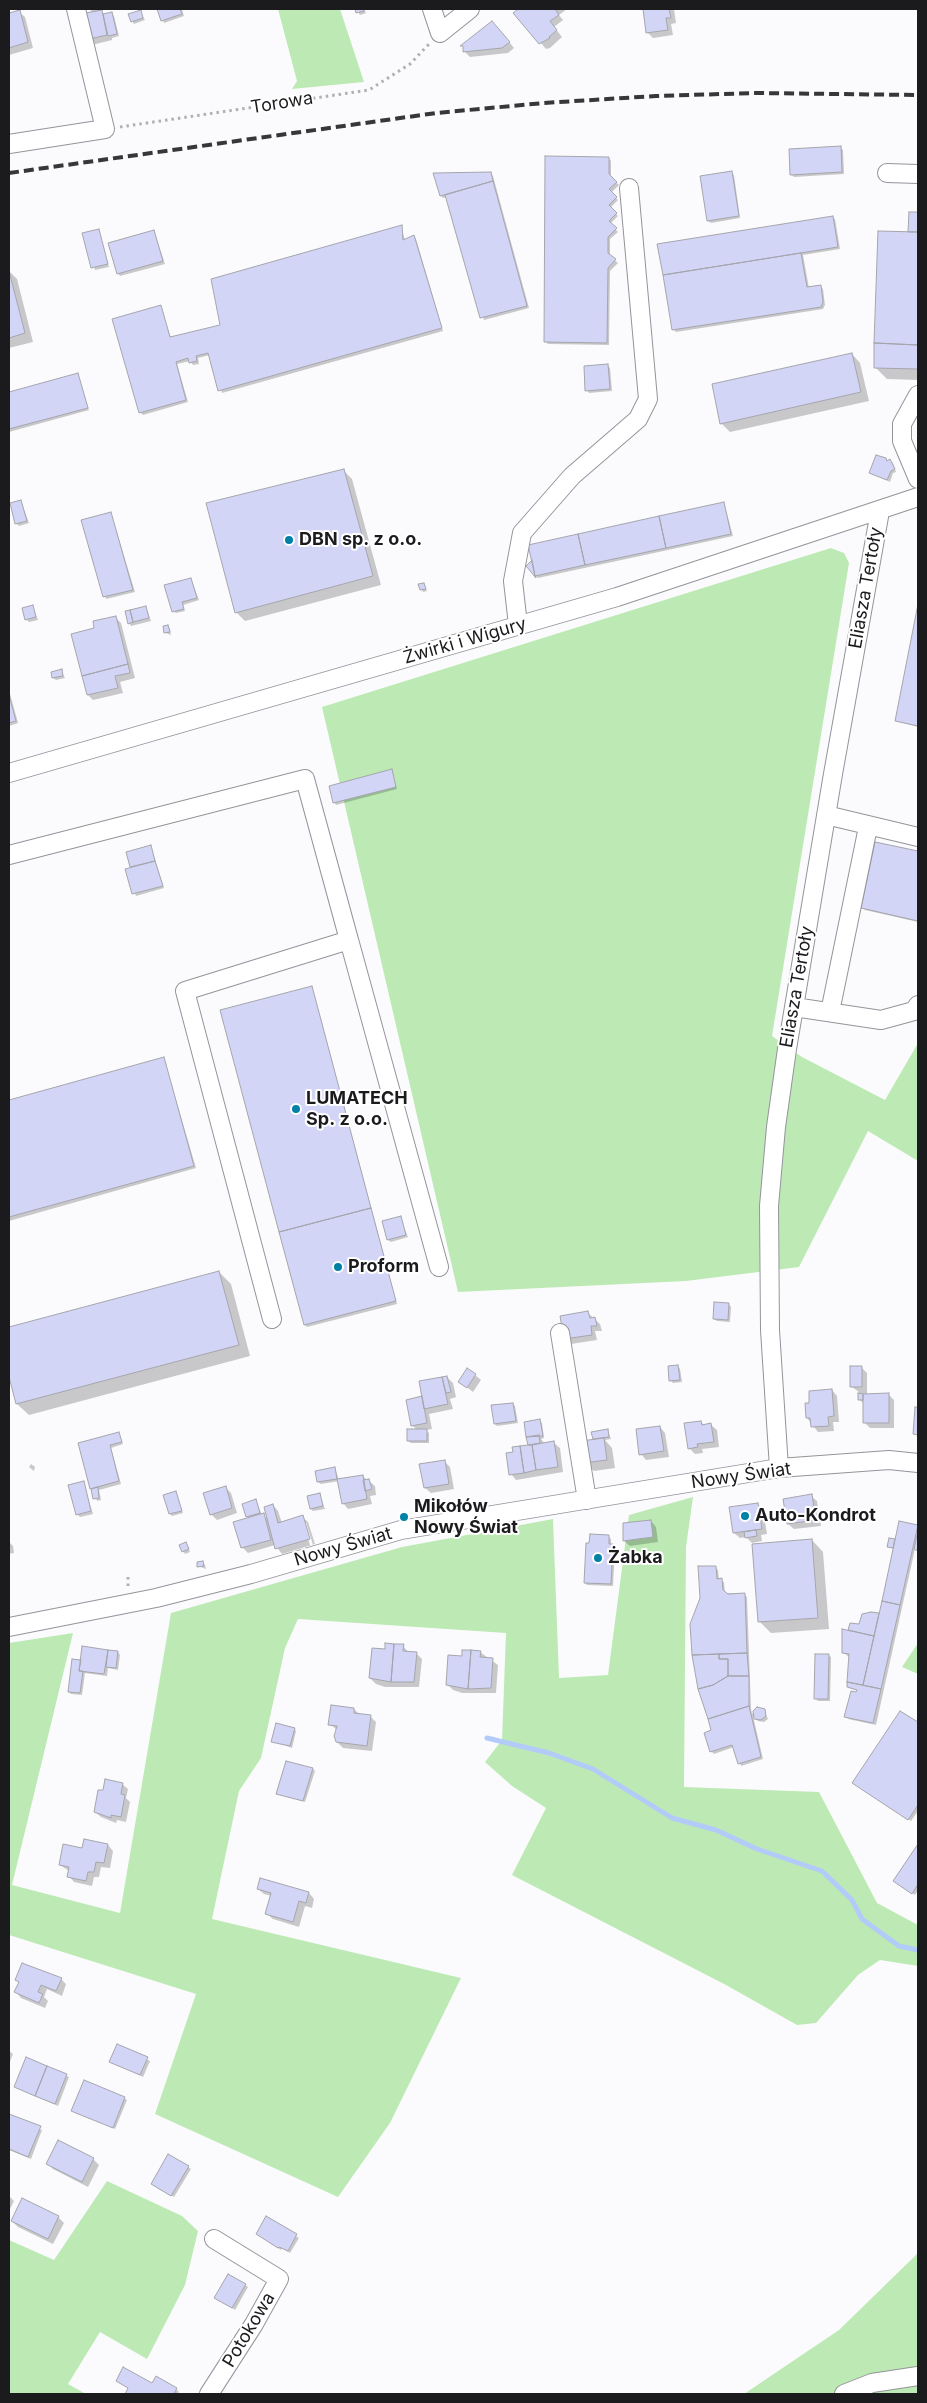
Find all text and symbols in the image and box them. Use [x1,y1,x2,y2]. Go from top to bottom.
street label: Torowa [249,87,315,119]
street label: Eliasza Tertoły [845,526,887,650]
place label: DBN sp. z o.o. [299,529,422,551]
marker: DBN sp. z o.o. [283,534,295,546]
street label: Żwirki i Wigury [401,613,529,669]
street label: Eliasza Tertoły [776,925,818,1049]
place label: LUMATECH Sp. z o.o. [306,1088,408,1130]
marker: LUMATECH Sp. z o.o. [290,1103,302,1115]
place label: Proform [348,1256,419,1278]
marker: Proform [332,1261,344,1273]
street label: Nowy Świat [690,1458,792,1494]
place label: Mikołów Nowy Świat [414,1496,518,1538]
place label: Auto-Kondrot [755,1505,876,1527]
marker: Auto-Kondrot [739,1510,751,1522]
marker: Mikołów Nowy Świat [398,1511,410,1523]
street label: Nowy Świat [292,1523,394,1571]
place label: Żabka [608,1547,663,1569]
marker: Żabka [592,1552,604,1564]
street label: Potokowa [218,2289,280,2371]

